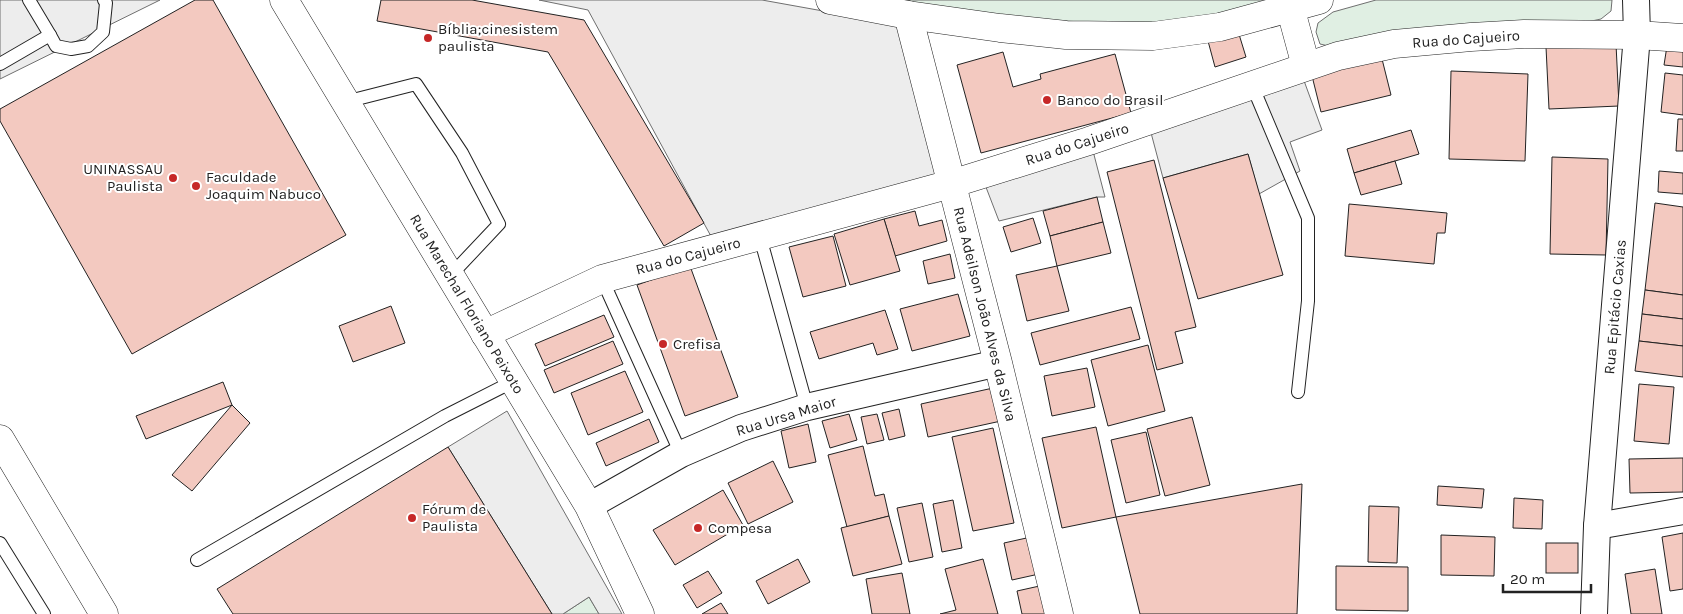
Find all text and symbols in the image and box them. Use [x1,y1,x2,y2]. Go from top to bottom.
place label: Bíblia;cinesistem paulista [438,20,558,55]
street label: Rua do Cajueiro [1412,26,1520,52]
marker: Bíblia;cinesistem paulista [422,32,434,44]
place label: Banco do Brasil [1057,91,1163,109]
marker: Banco do Brasil [1041,94,1053,106]
street label: Rua do Cajueiro [1023,119,1131,169]
place label: UNINASSAU Paulista [83,160,163,195]
place label: Faculdade Joaquim Nabuco [206,168,321,203]
marker: UNINASSAU Paulista [167,172,179,184]
marker: Faculdade Joaquim Nabuco [190,180,202,192]
street label: Rua Adeilson João Alves da Silva [950,205,1020,423]
street label: Rua Marechal Floriano Peixoto [406,211,528,397]
street label: Rua do Cajueiro [634,233,742,279]
street label: Rua Epitácio Caxias [1600,239,1630,375]
place label: Crefisa [673,335,721,353]
marker: Crefisa [657,338,669,350]
street label: Rua Ursa Maior [734,392,839,440]
place label: Fórum de Paulista [422,500,486,535]
marker: Fórum de Paulista [406,512,418,524]
place label: Compesa [708,519,772,537]
marker: Compesa [692,522,704,534]
scale bar [1503,562,1590,594]
text: 20 m [1510,570,1545,588]

